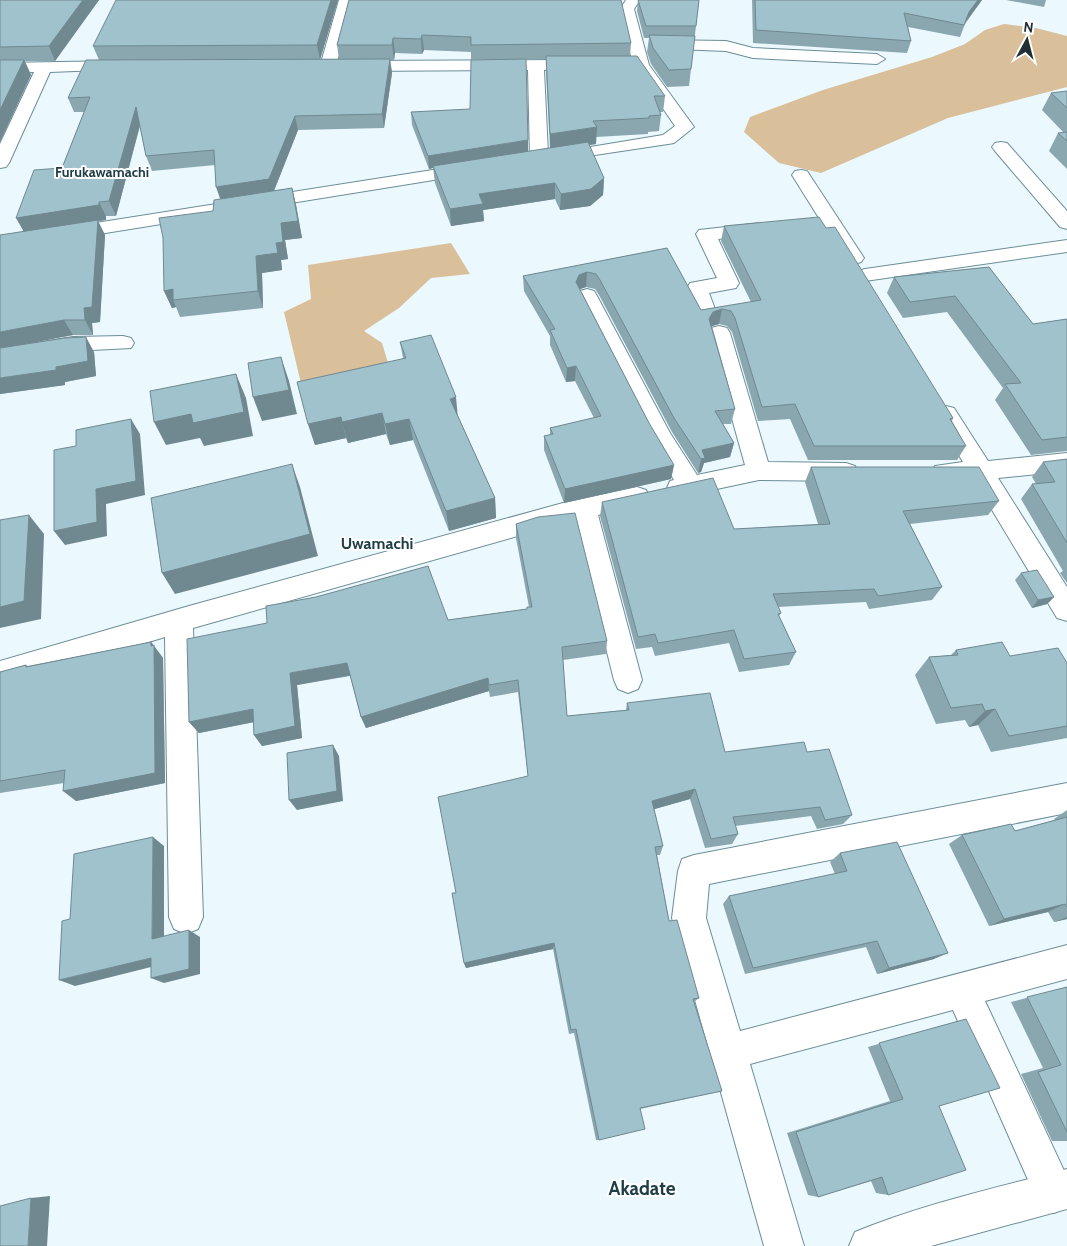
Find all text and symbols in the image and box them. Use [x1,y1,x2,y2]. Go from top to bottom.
north arrow [1002,15,1052,65]
text: N [1023,18,1035,37]
district label: Furukawamachi [55,163,149,181]
district label: Uwamachi [341,534,413,553]
district label: Akadate [609,1177,676,1200]

